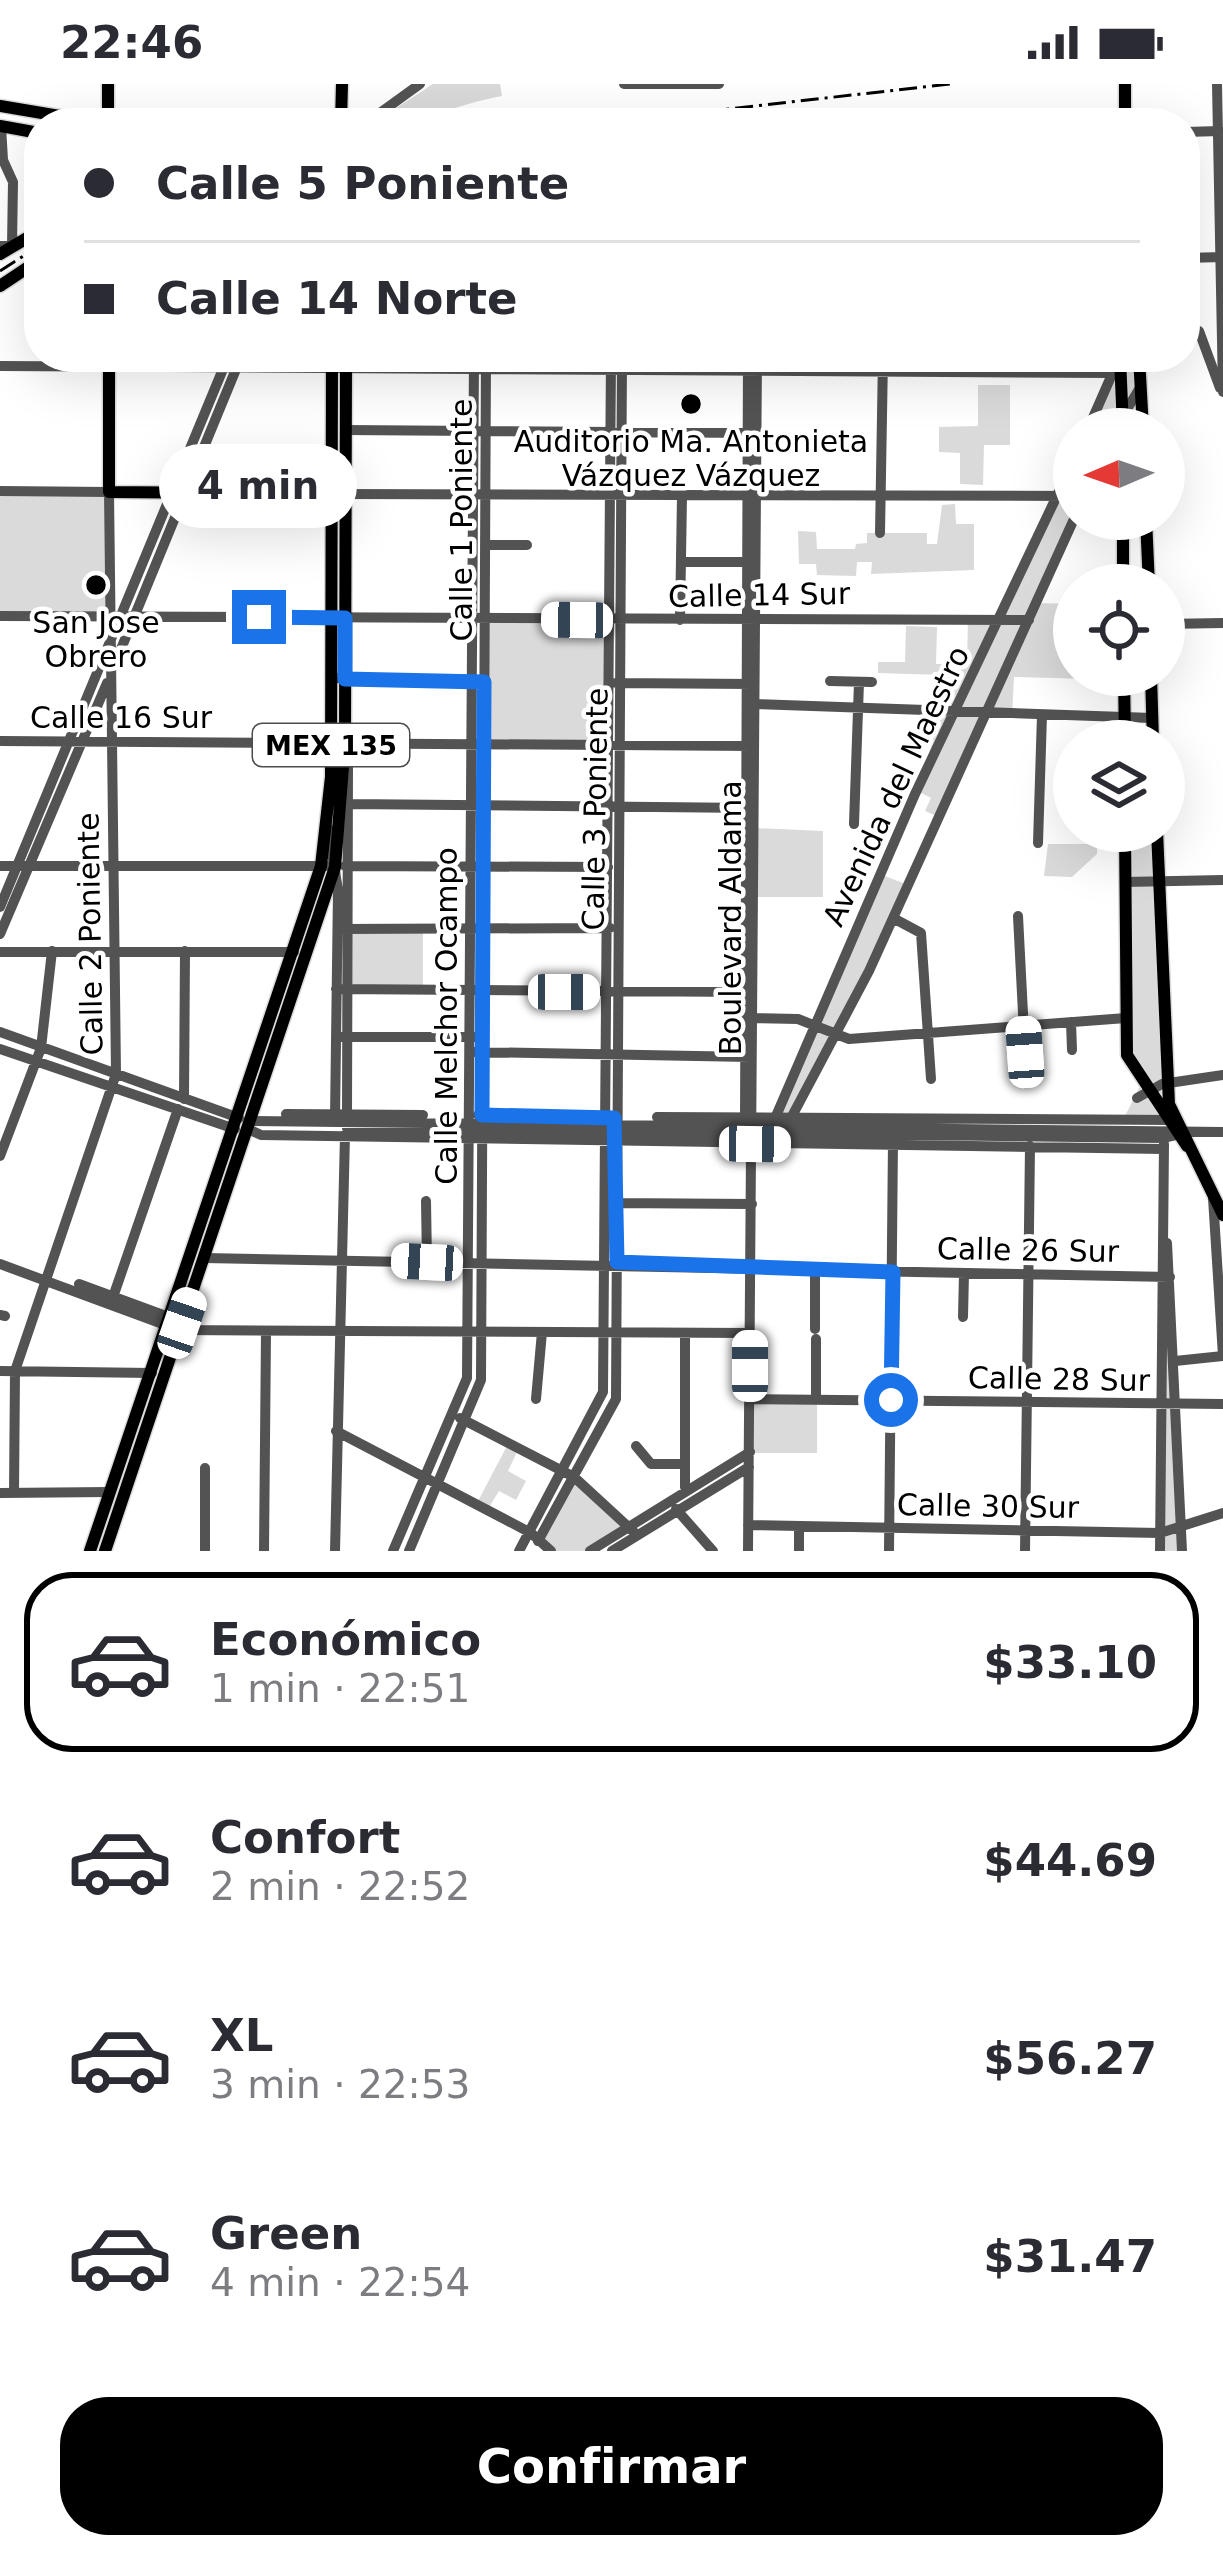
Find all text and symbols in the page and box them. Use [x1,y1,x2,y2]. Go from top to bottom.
text: 22:46 [60,16,203,69]
text: Calle 5 Poniente [156,157,569,210]
text: Calle 14 Norte [156,272,518,325]
marker: Auditorio Ma. Antonieta Vázquez Vázquez [678,391,704,417]
street label: Calle 1 Poniente [444,398,479,642]
north arrow [1053,408,1185,540]
map controls [1053,408,1185,852]
place label: Auditorio Ma. Antonieta Vázquez Vázquez [514,424,868,493]
callout: 4 min [160,443,358,527]
text: 4 min [197,463,319,508]
button: locate [1053,564,1185,696]
marker: San Jose Obrero [83,572,109,598]
street label: Calle 14 Sur [668,576,851,614]
route end [232,590,286,644]
car [541,601,613,639]
place label: San Jose Obrero [32,605,160,674]
street label: Avenida del Maestro [816,640,976,932]
street label: Calle 3 Poniente [575,687,615,931]
street label: Calle 16 Sur [30,700,213,735]
button: layers [1053,720,1185,852]
road number: MEX 135 [253,724,409,766]
street label: Boulevard Aldama [713,780,748,1056]
street label: Calle 2 Poniente [70,812,110,1056]
street label: Calle Melchor Ocampo [429,847,464,1185]
car [528,974,600,1010]
car [1005,1015,1045,1089]
car [719,1125,791,1163]
street label: Calle 26 Sur [937,1231,1120,1269]
car [390,1242,464,1282]
car [153,1283,211,1363]
car [732,1330,768,1402]
street label: Calle 28 Sur [968,1360,1151,1398]
route start [864,1373,918,1427]
street label: Calle 30 Sur [897,1487,1080,1525]
icon: car [66,1608,174,1716]
text: Económico [210,1613,481,1666]
text: $33.10 [983,1636,1157,1689]
text: 1 min · 22:51 [210,1666,470,1711]
icon: car [66,1806,174,1914]
text: Confort [210,1811,400,1864]
text: $44.69 [983,1834,1157,1887]
text: 2 min · 22:52 [210,1864,470,1909]
icon: car [66,2004,174,2112]
text: XL [210,2009,273,2062]
text: $56.27 [983,2032,1157,2085]
text: 3 min · 22:53 [210,2062,470,2107]
icon: car [66,2202,174,2310]
text: Green [210,2207,362,2260]
text: $31.47 [983,2230,1157,2283]
text: 4 min · 22:54 [210,2260,470,2305]
button: Confirmar [60,2397,1163,2535]

